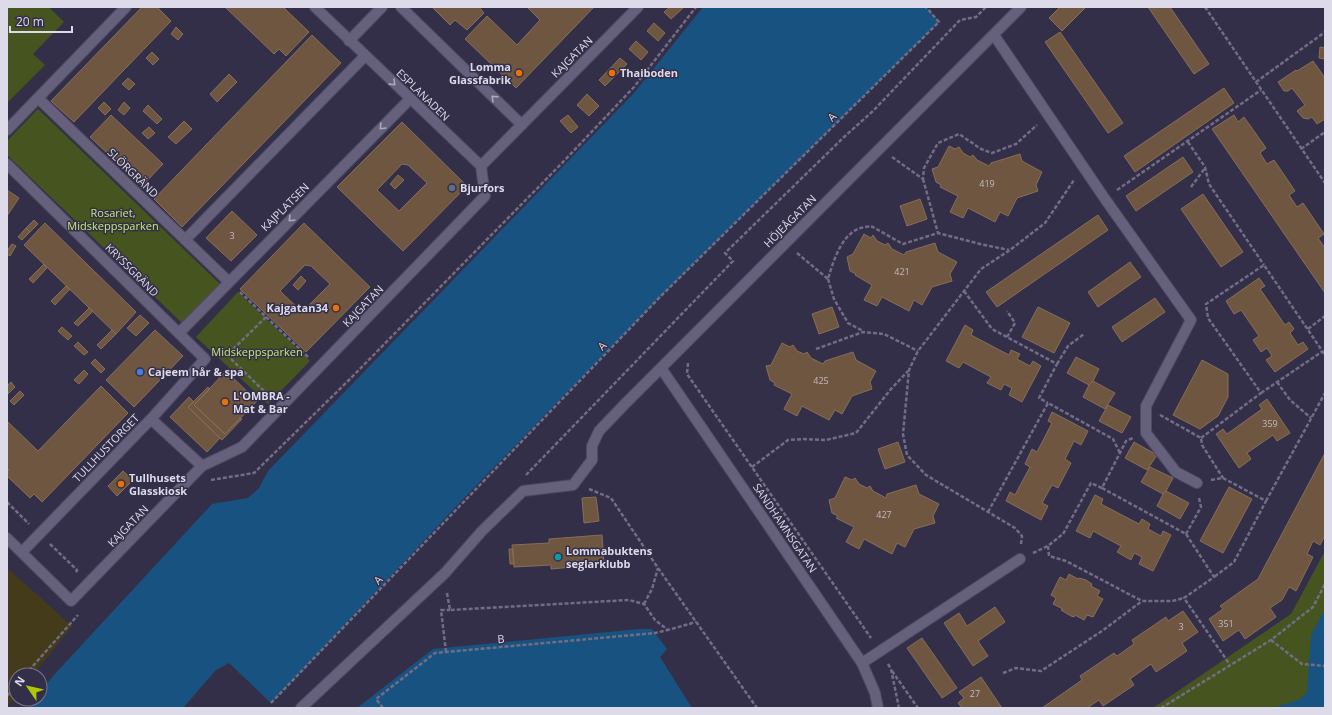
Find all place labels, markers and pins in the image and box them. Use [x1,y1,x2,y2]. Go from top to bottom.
place label: Lomma Glassfabrik [449,59,511,87]
place label: Thaiboden [620,65,678,80]
marker: Lomma Glassfabrik [514,68,524,78]
marker: Thaiboden [607,68,617,78]
place label: Bjurfors [460,180,505,195]
marker: Bjurfors [447,183,457,193]
place label: Kajgatan34 [267,300,329,315]
marker: Kajgatan34 [331,303,341,313]
place label: Cajeem hår & spa [148,364,244,379]
marker: Cajeem hår & spa [135,367,145,377]
place label: L'OMBRA - Mat & Bar [233,388,290,416]
marker: L'OMBRA - Mat & Bar [220,397,230,407]
place label: Tullhusets Glasskiosk [129,470,187,498]
marker: Tullhusets Glasskiosk [116,479,126,489]
place label: Lommabuktens seglarklubb [566,543,653,571]
marker: Lommabuktens seglarklubb [553,552,563,562]

